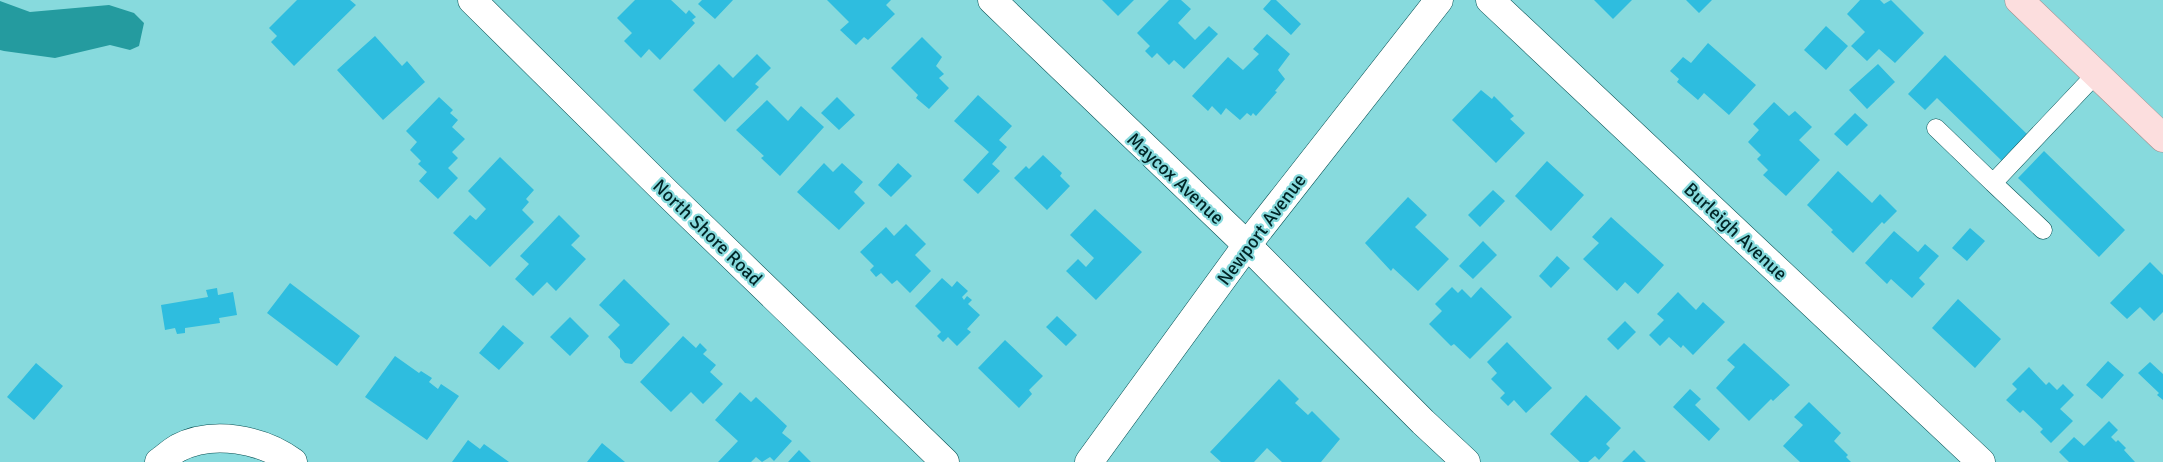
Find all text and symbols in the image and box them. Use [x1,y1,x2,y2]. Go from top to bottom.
street label: Maycox Avenue [1122,128,1229,230]
street label: Newport Avenue [1212,169,1312,290]
street label: North Shore Road [647,174,767,291]
street label: Burleigh Avenue [1679,178,1792,286]

